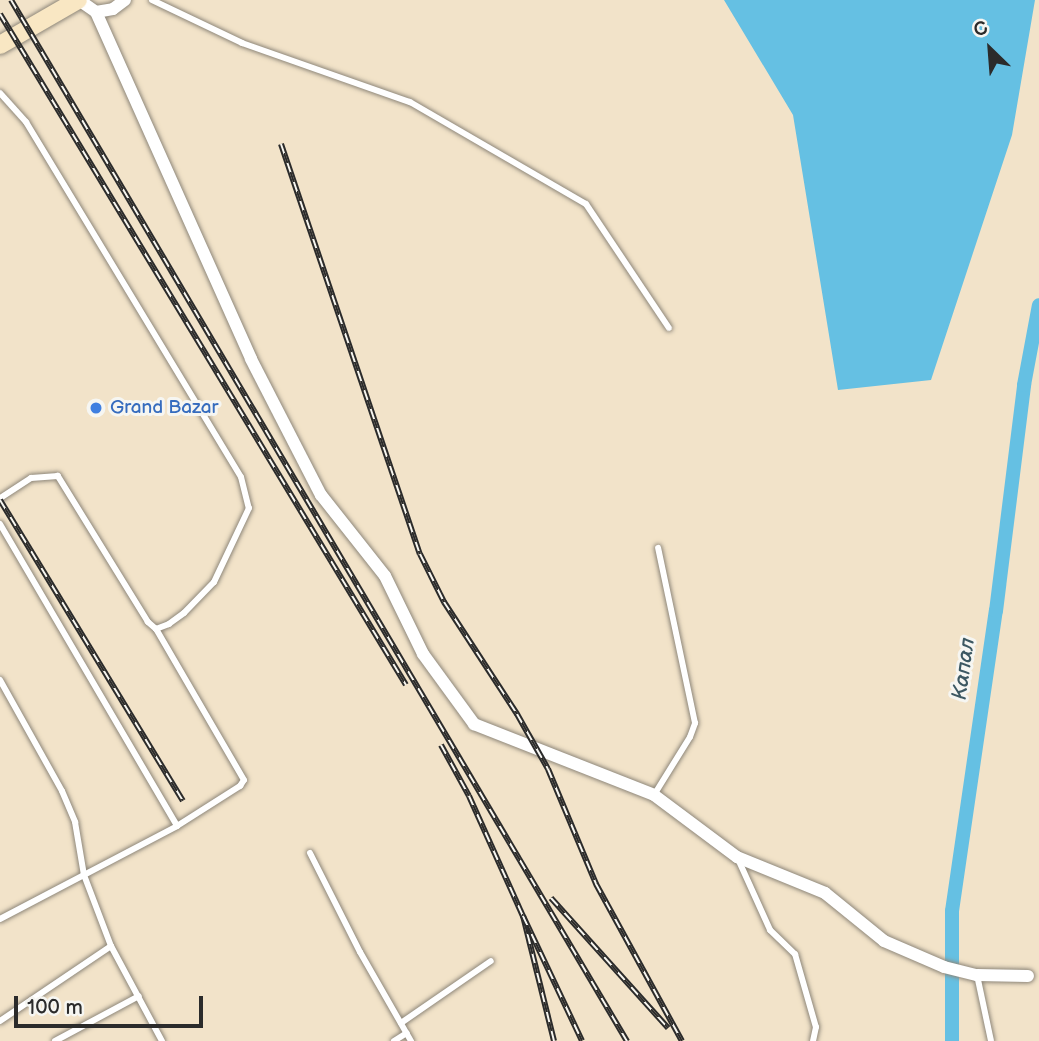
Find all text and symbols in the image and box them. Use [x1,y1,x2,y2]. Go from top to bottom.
north arrow [955,14,1025,84]
text: С [970,16,992,43]
place label: Grand Bazar [110,397,218,419]
marker: Grand Bazar [88,400,104,416]
water label: Капал [947,636,981,702]
scale bar [18,982,206,1026]
text: 100 m [27,995,83,1020]

